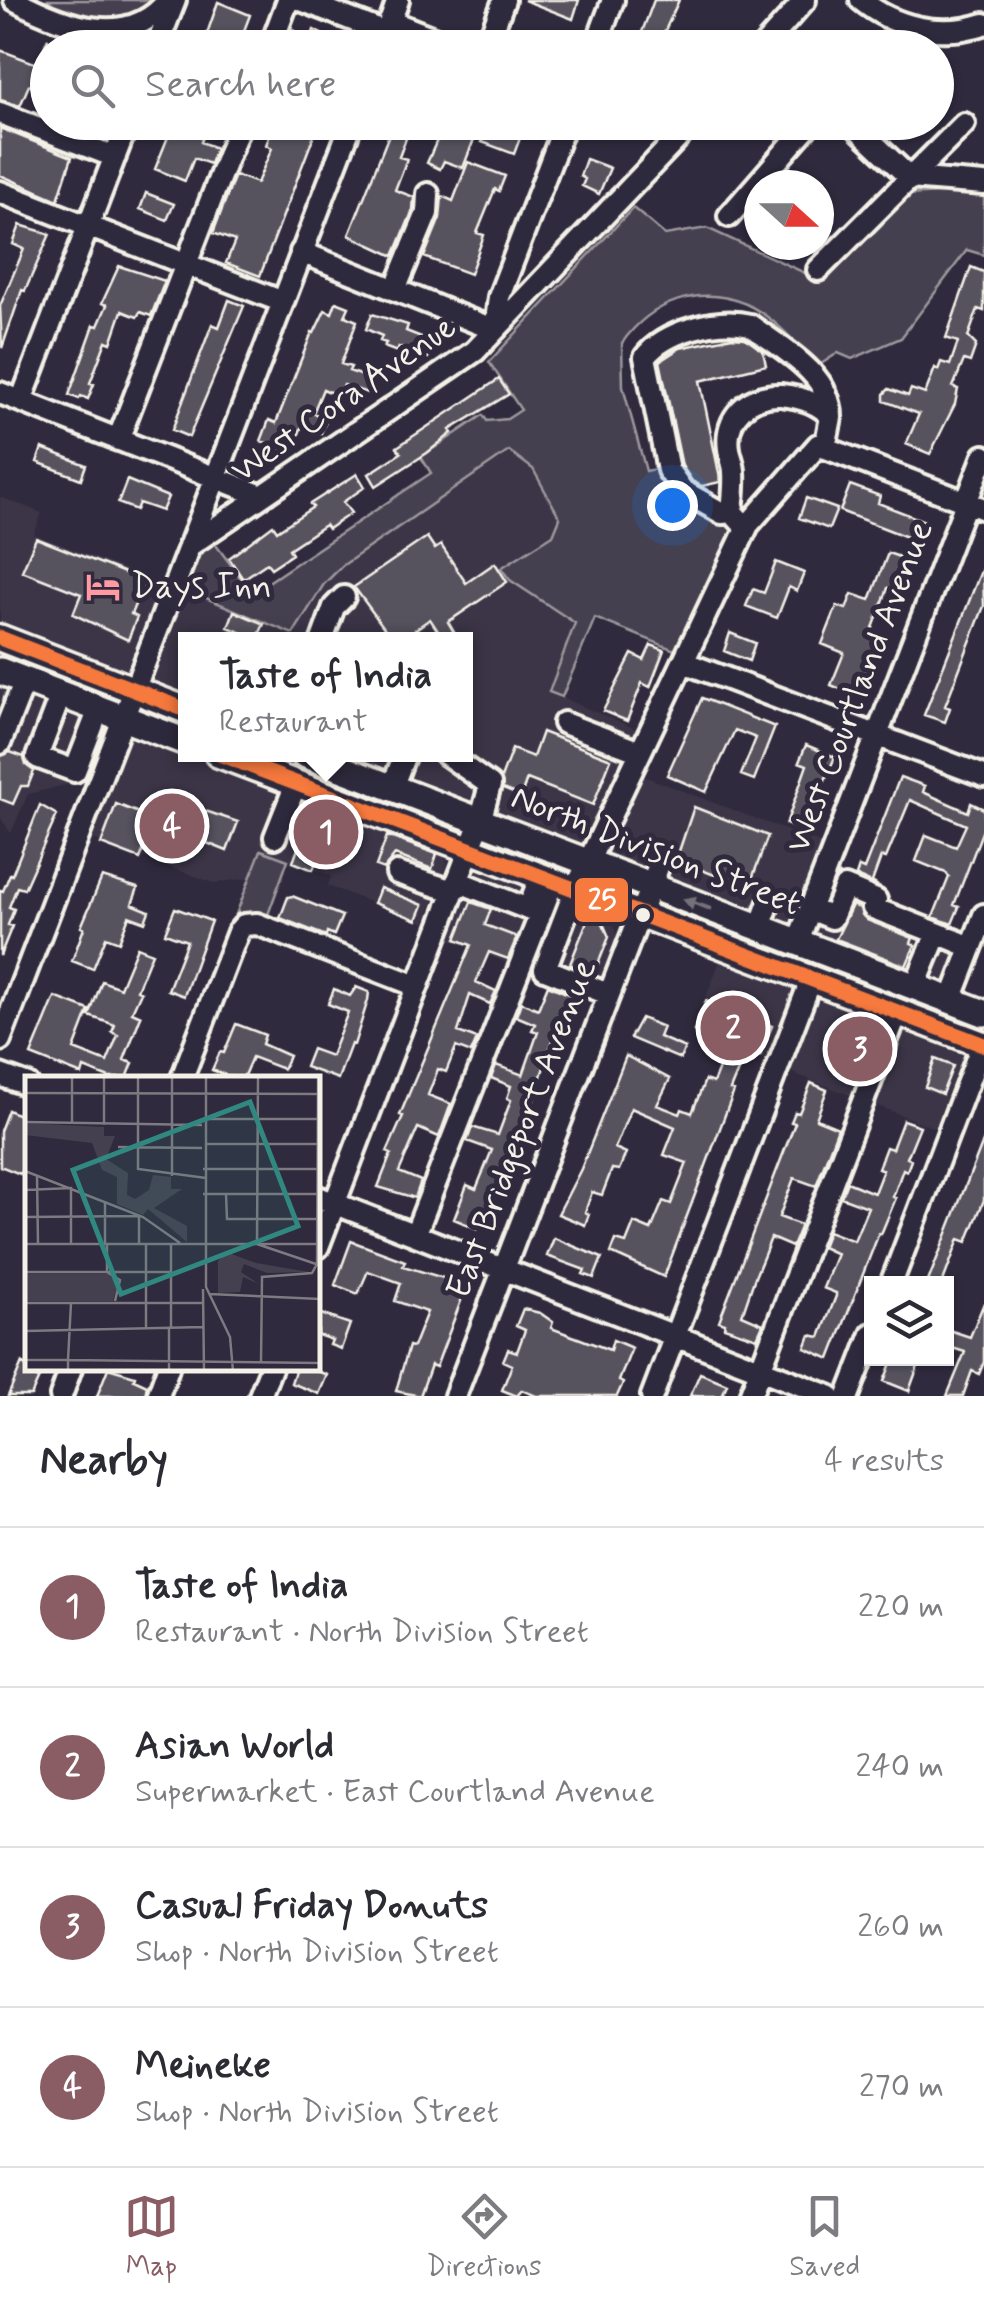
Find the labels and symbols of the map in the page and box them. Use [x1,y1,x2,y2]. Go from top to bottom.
north arrow [744,170,834,260]
street label: West Cora Avenue [222,304,466,494]
your location [647,480,698,531]
street label: West Courtland Avenue [775,515,945,859]
place label: Days Inn [131,564,272,610]
hotel icon: Days Inn [84,568,122,606]
street label: North Division Street [505,775,807,927]
pin: 4 [140,788,204,864]
pin: 1 [294,794,358,870]
line badge: 25 [573,876,630,924]
text: 25 [588,883,616,920]
one-way arrow [681,895,711,911]
unlabelled marker [633,905,653,925]
street label: East Bridgeport Avenue [436,953,608,1305]
pin: 2 [700,990,766,1066]
pin: 3 [828,1012,892,1086]
inset map [25,1076,320,1371]

